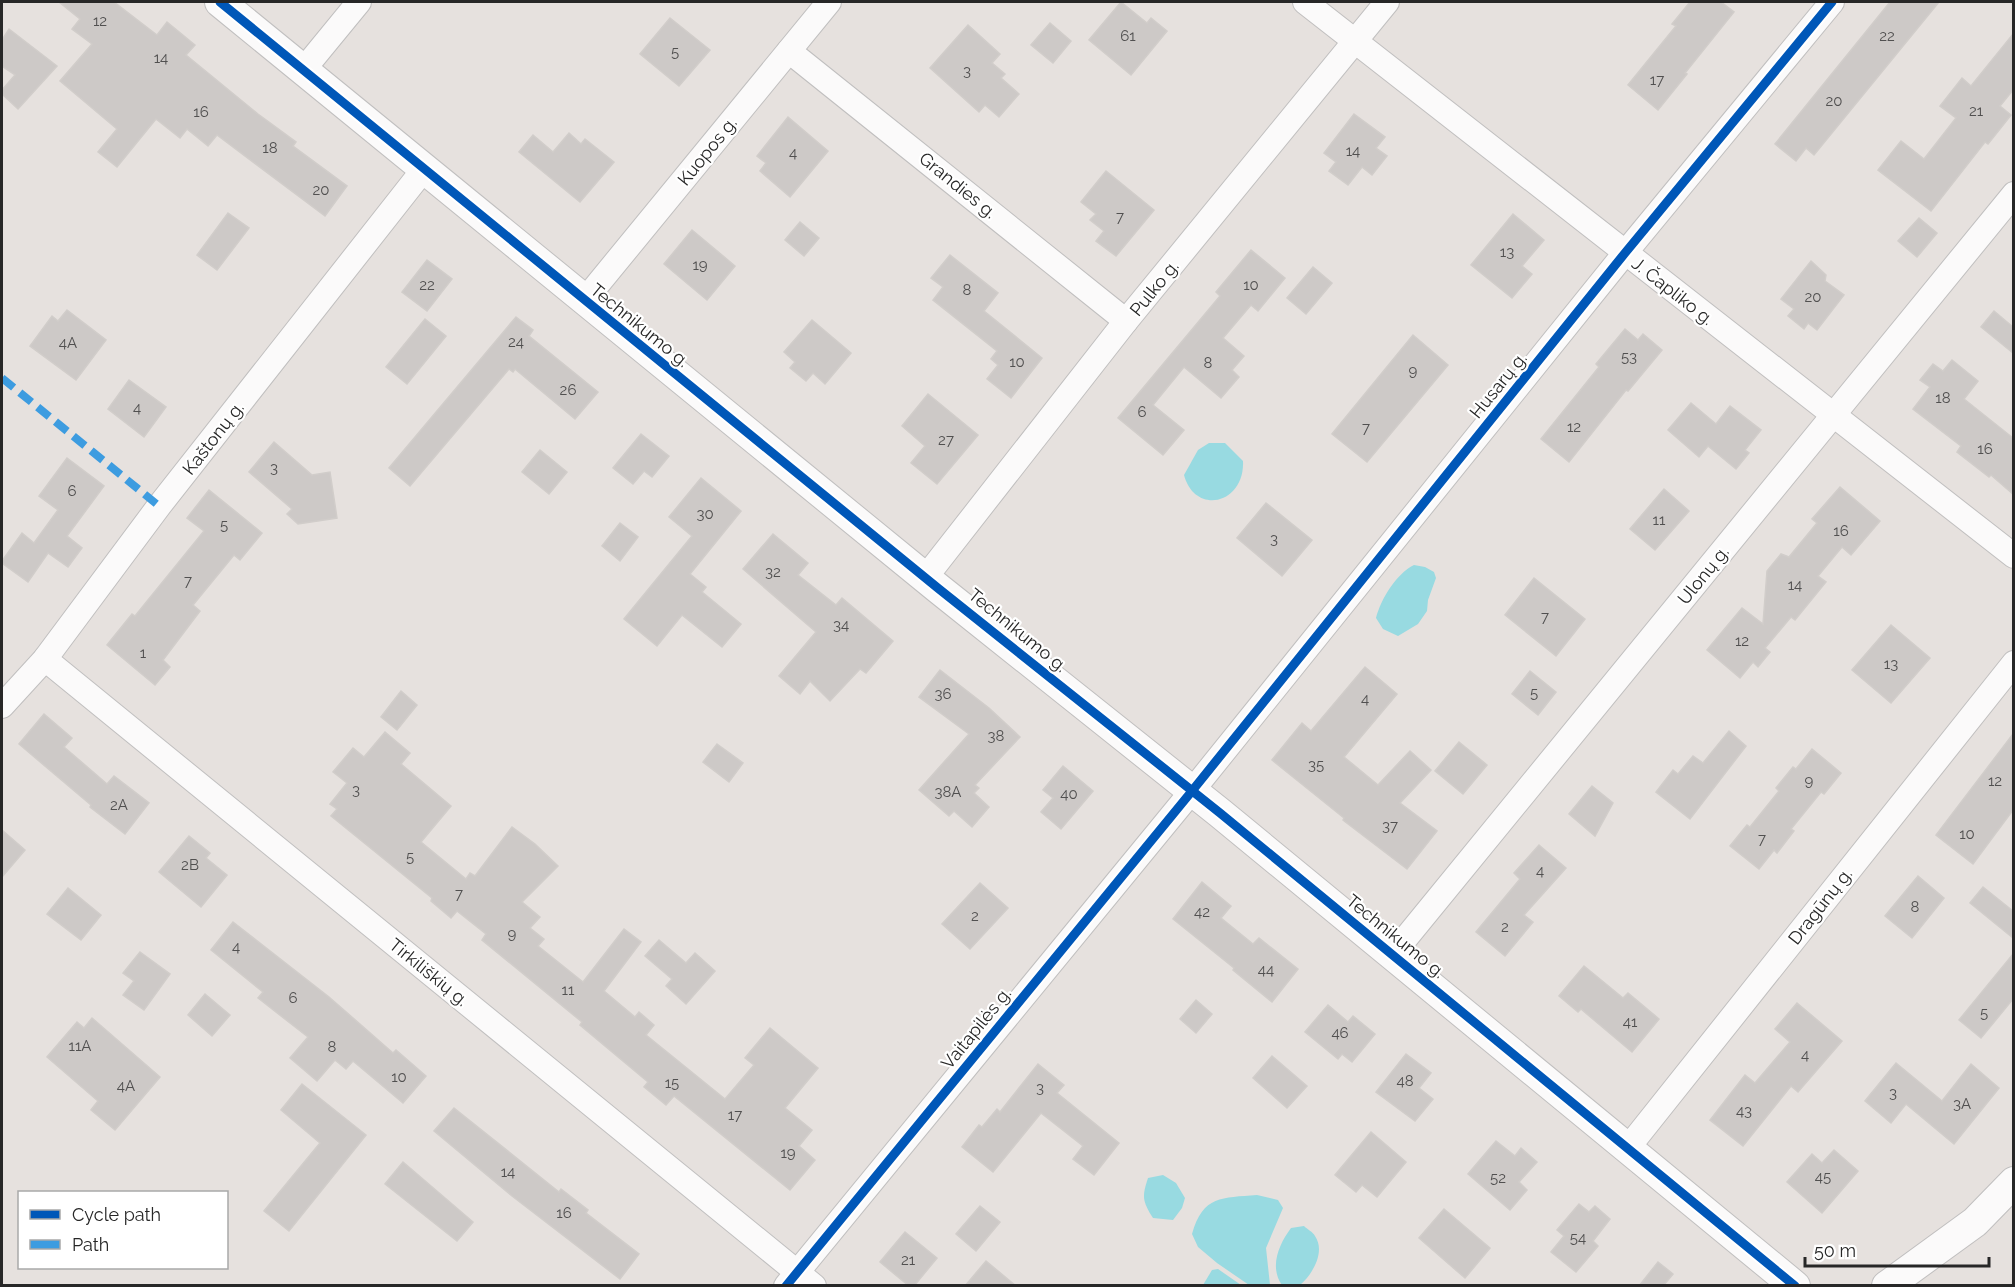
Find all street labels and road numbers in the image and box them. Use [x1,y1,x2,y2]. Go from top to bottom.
street label: Kuopos g. [673,112,741,190]
street label: Grandies g. [915,148,1001,222]
street label: J. Čapliko g. [1628,252,1718,329]
street label: Pulko g. [1125,256,1183,320]
street label: Technikumo g. [586,279,694,371]
street label: Husarų g. [1465,348,1531,422]
street label: Kaštonų g. [178,397,248,479]
street label: Ulonų g. [1673,541,1733,609]
street label: Technikumo g. [964,584,1072,676]
street label: Dragūnų g. [1784,864,1856,948]
street label: Technikumo g. [1342,890,1450,982]
street label: Tirkiliškių g. [385,934,473,1010]
street label: Vaitapilės g. [937,983,1015,1073]

